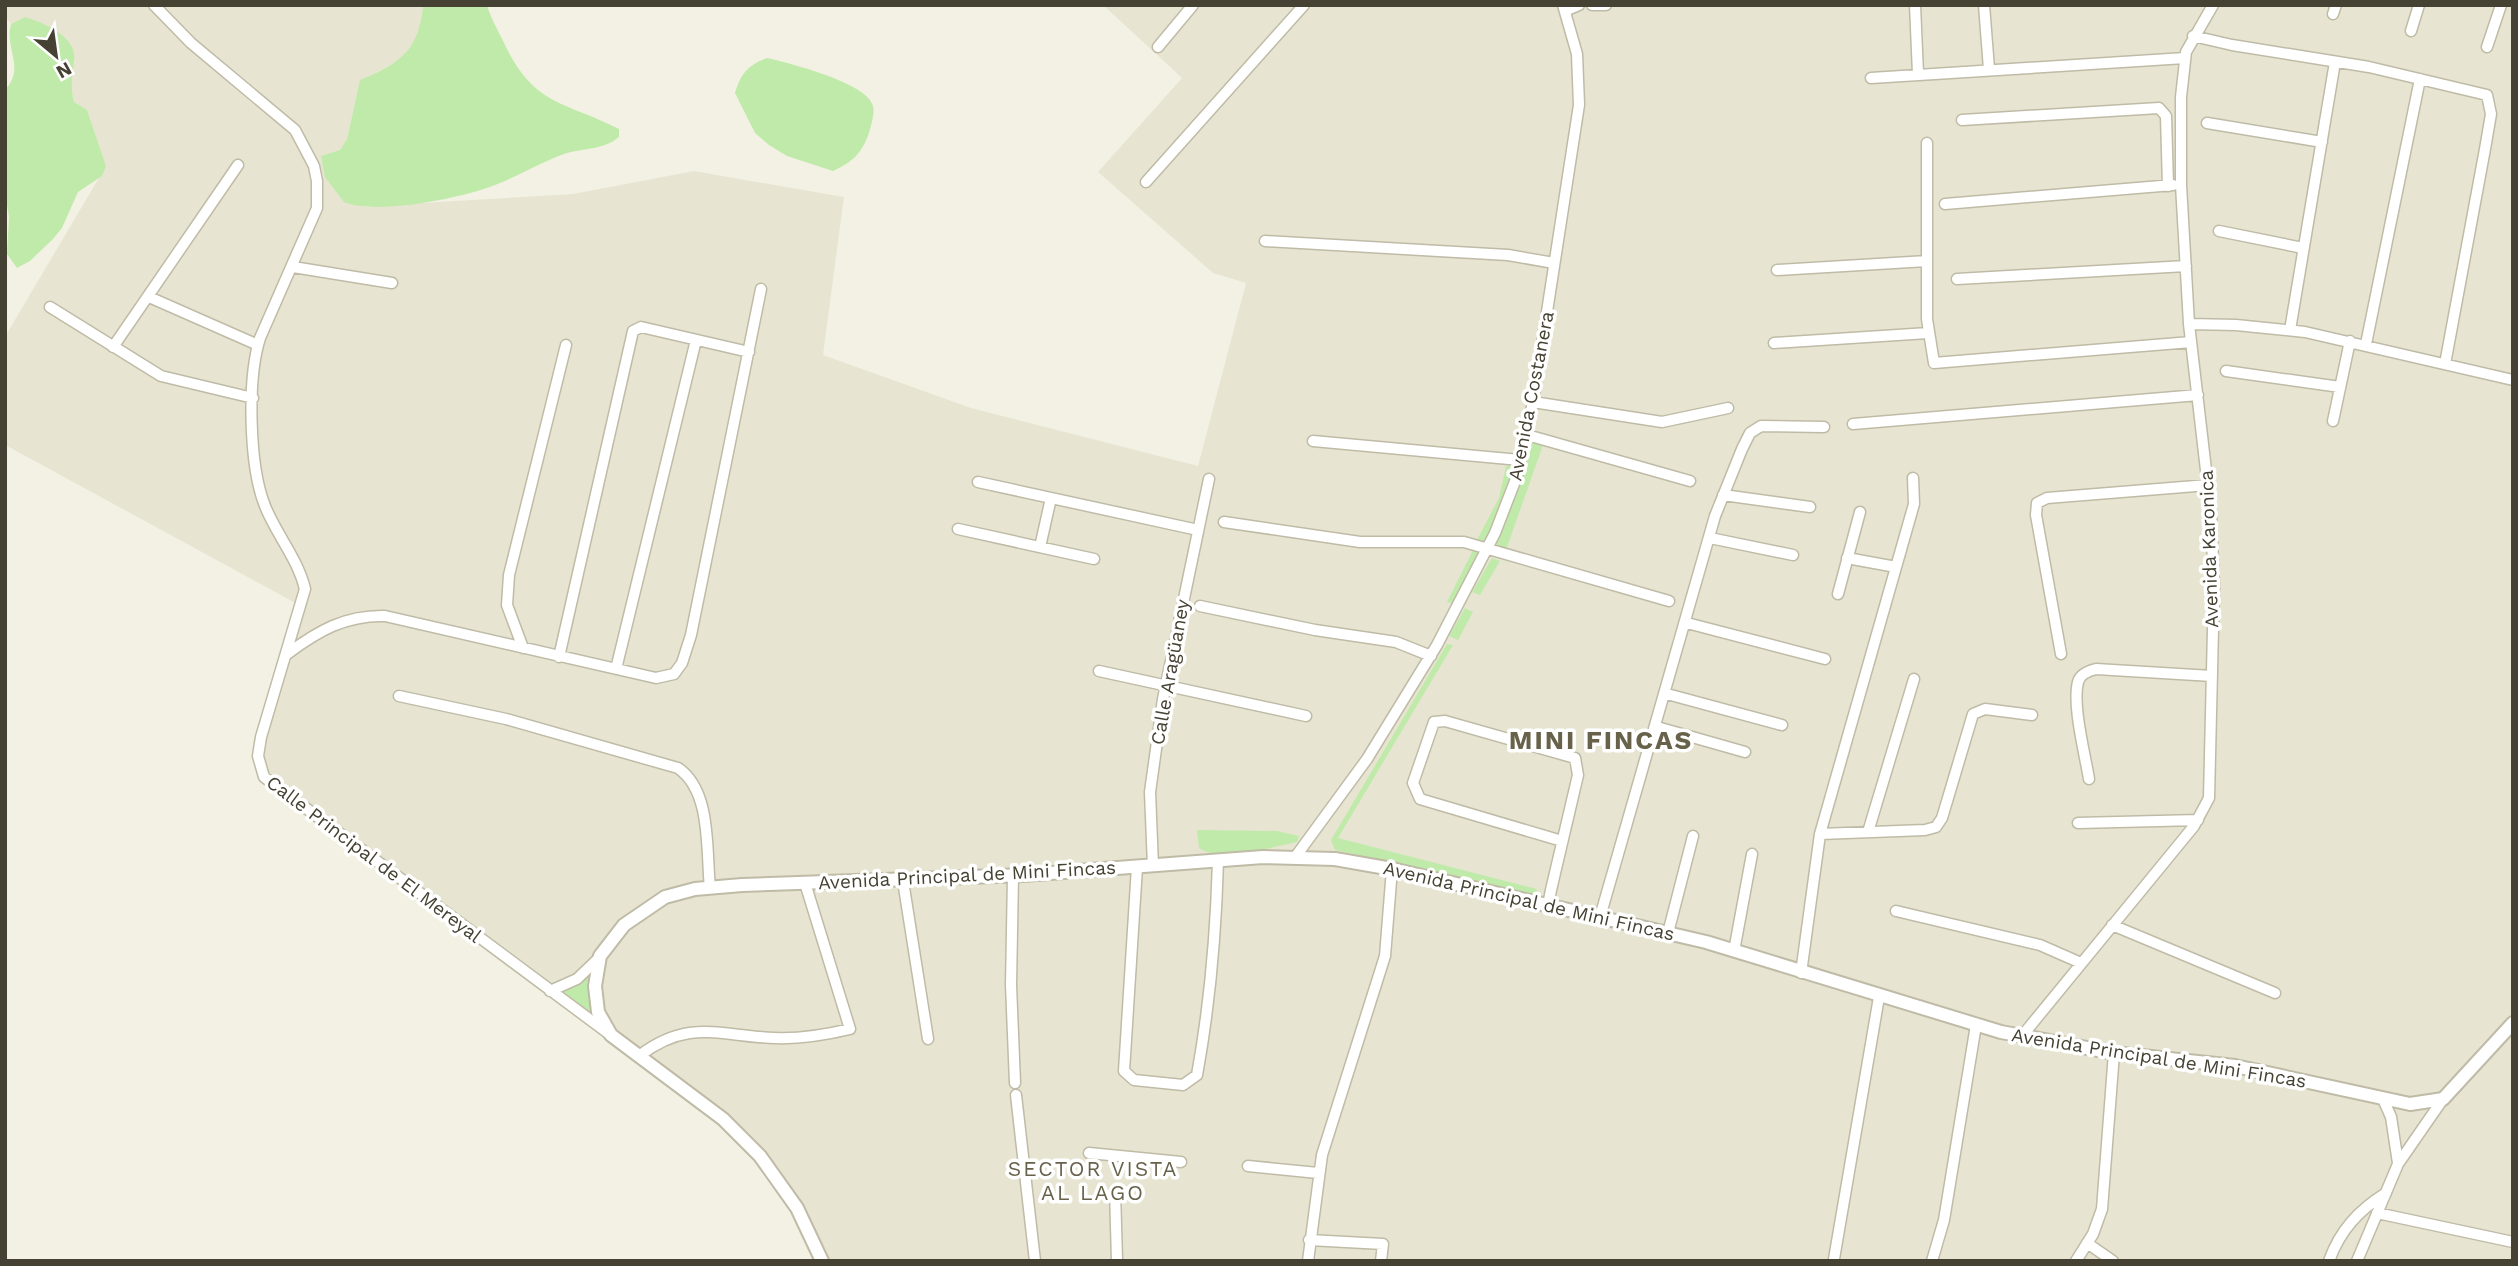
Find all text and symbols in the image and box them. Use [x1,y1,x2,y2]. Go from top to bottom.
north arrow [21,21,91,91]
text: N [52,57,76,84]
street label: Avenida Costanera [1503,309,1559,483]
street label: Avenida Karonica [2195,469,2223,629]
street label: Calle Aragüaney [1146,597,1194,747]
district label: MINI FINCAS [1509,725,1693,755]
street label: Calle Principal de El Mereyal [262,771,486,948]
street label: Avenida Principal de Mini Fincas [818,856,1116,894]
street label: Avenida Principal de Mini Fincas [1381,856,1677,946]
street label: Avenida Principal de Mini Fincas [2010,1023,2308,1093]
district label: SECTOR VISTA AL LAGO [1008,1156,1178,1205]

